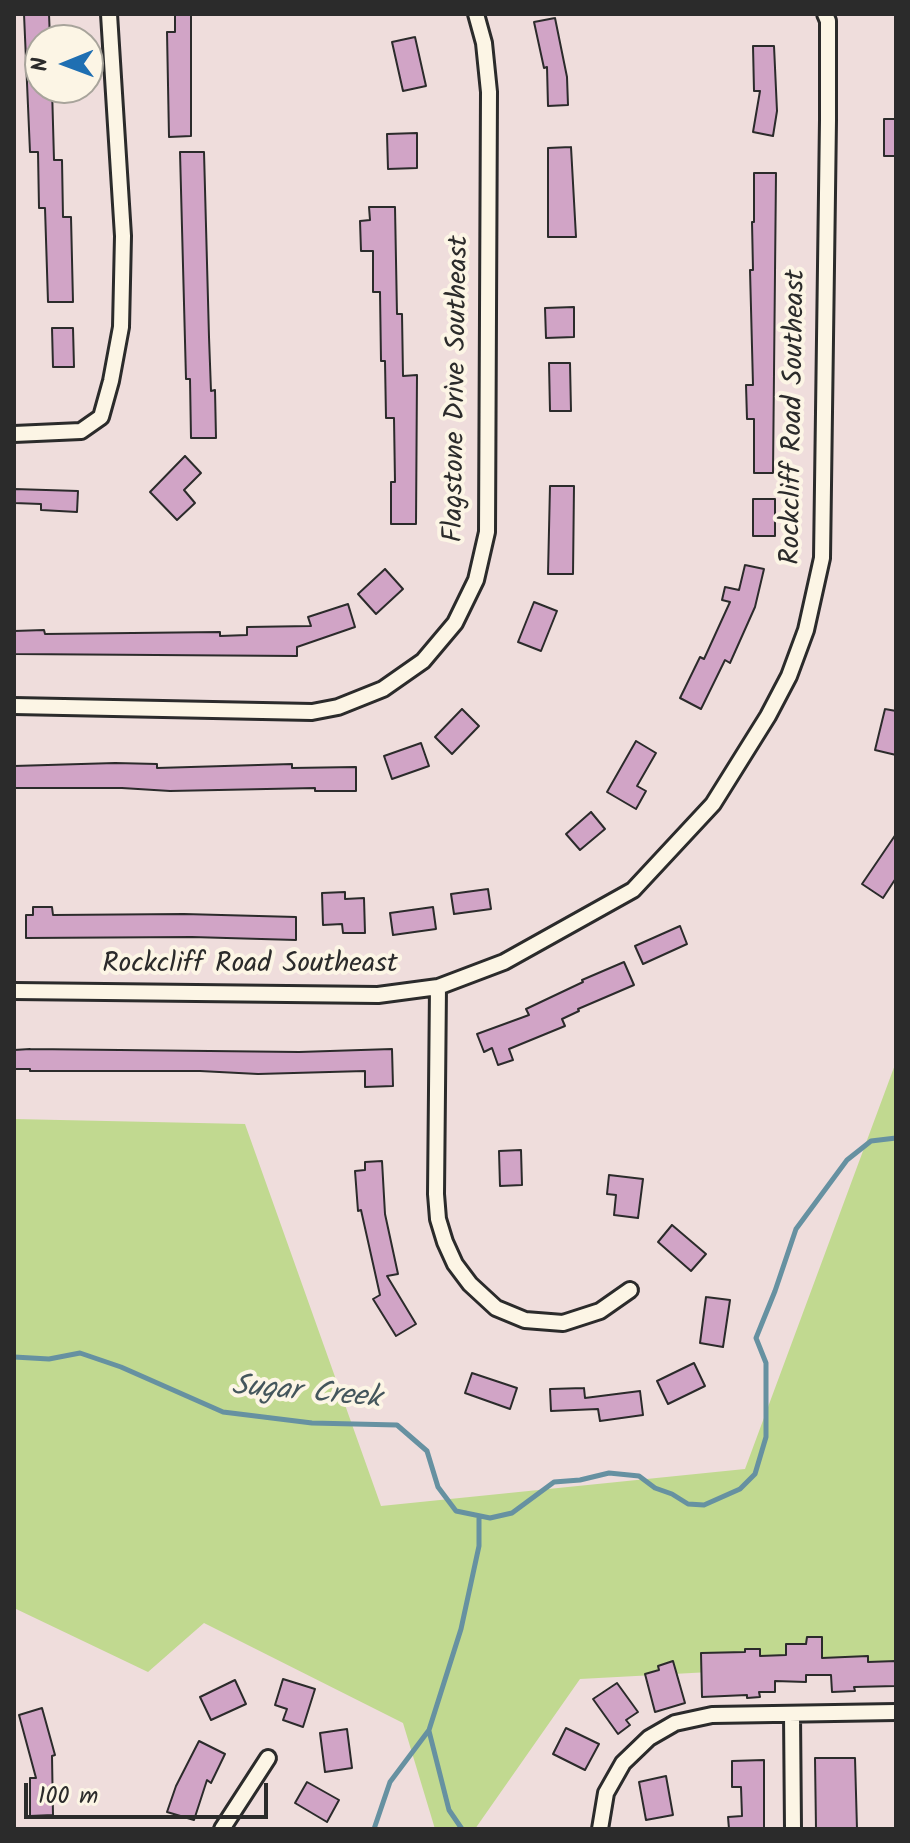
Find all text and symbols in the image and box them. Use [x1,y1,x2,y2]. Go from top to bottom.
north arrow [24,24,104,104]
text: N [24,57,59,72]
street label: Flagstone Drive Southeast [440,235,478,543]
street label: Rockcliff Road Southeast [777,269,815,565]
street label: Rockcliff Road Southeast [102,949,398,983]
water label: Sugar Creek [230,1371,382,1419]
scale bar [28,1767,272,1817]
text: 100 m [38,1777,98,1816]

